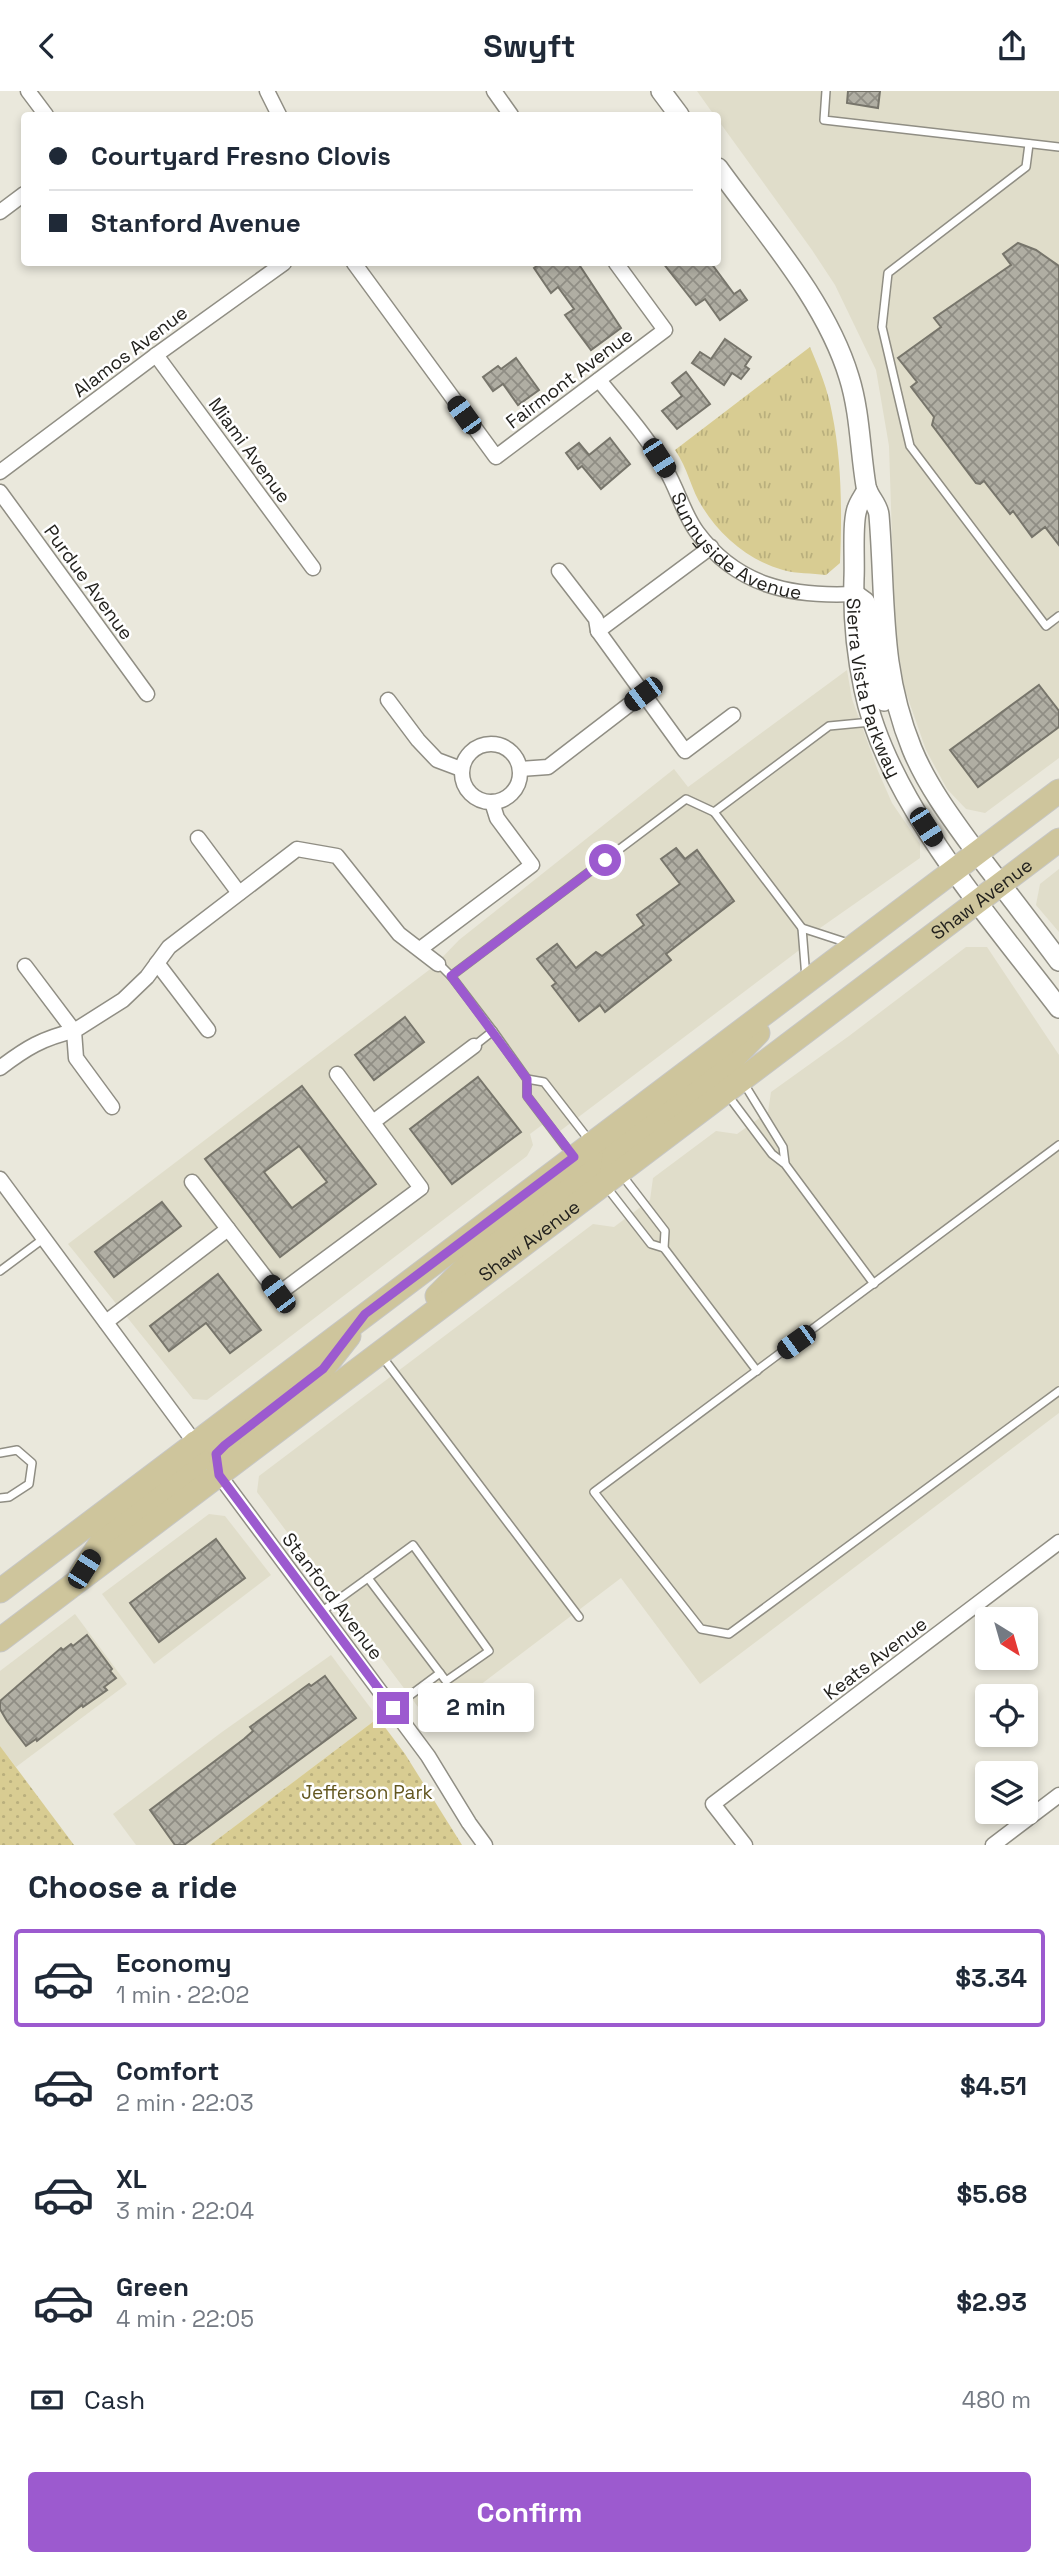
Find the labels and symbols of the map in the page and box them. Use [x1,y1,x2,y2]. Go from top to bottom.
street label: Alamos Avenue [68,300,193,403]
street label: Fairmont Avenue [501,322,638,434]
street label: Miami Avenue [203,392,296,508]
car [444,392,485,438]
car [639,435,680,481]
street label: Sunnyside Avenue [665,488,803,605]
street label: Purdue Avenue [38,520,139,645]
street label: Sierra Vista Parkway [841,597,907,782]
car [620,673,667,715]
car [906,804,947,850]
route start [589,844,621,876]
street label: Shaw Avenue [926,853,1038,945]
street label: Shaw Avenue [473,1194,585,1287]
car [257,1271,300,1317]
car [773,1321,820,1363]
street label: Stanford Avenue [277,1528,389,1665]
car [64,1546,105,1592]
north arrow [975,1607,1038,1669]
street label: Keats Avenue [819,1611,932,1705]
callout: 2 min [418,1683,533,1733]
route end [377,1692,409,1724]
park label: Jefferson Park [301,1780,433,1805]

